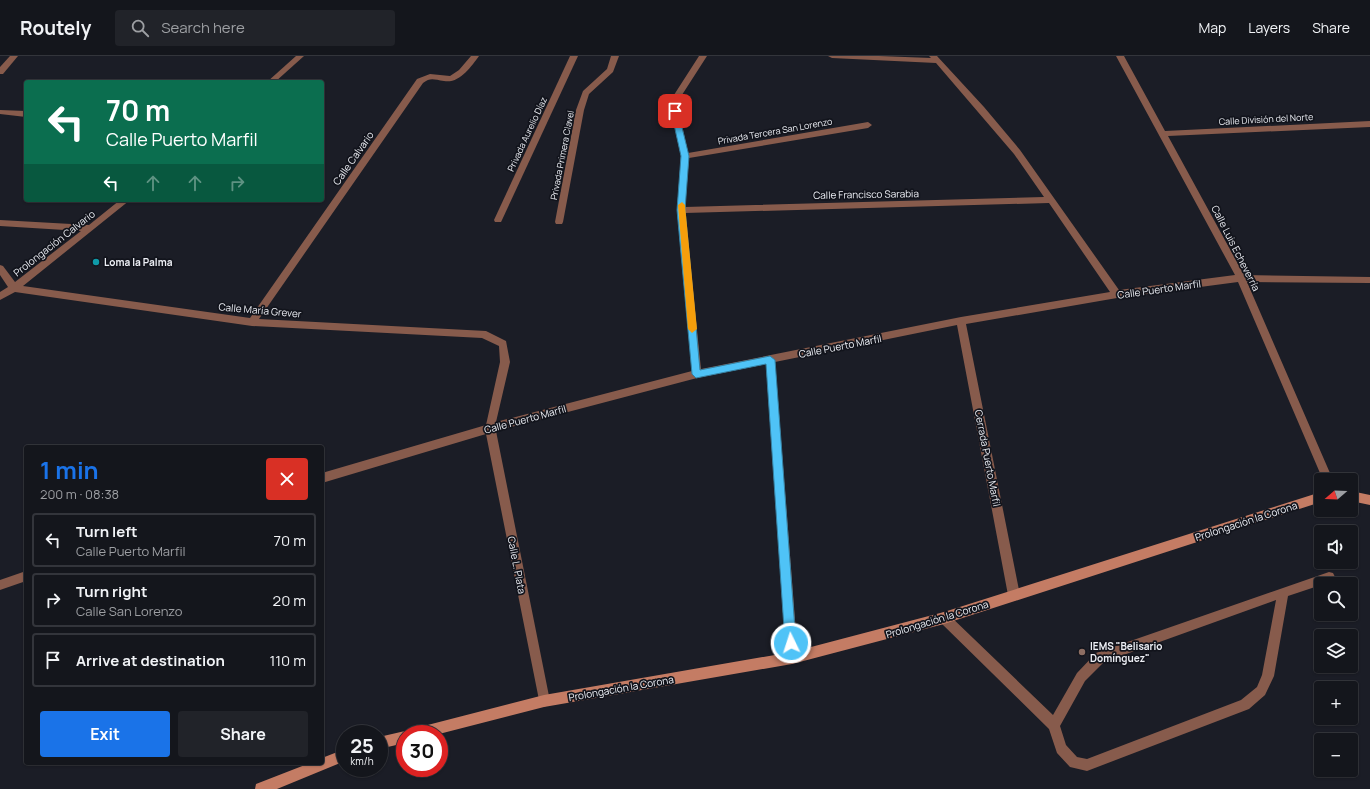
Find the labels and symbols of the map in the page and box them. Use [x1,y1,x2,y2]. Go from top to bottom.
street label: Privada Aurelio Díaz [504,94,550,173]
pin [658,94,692,128]
street label: Privada Primera Clavel [547,109,577,201]
street label: Calle División del Norte [1218,110,1314,128]
street label: Privada Tercera San Lorenzo [717,115,833,147]
street label: Calle Calvario [329,128,377,188]
street label: Calle Francisco Sarabia [813,186,919,202]
street label: Calle Luis Echeverría [1208,203,1264,293]
street label: Prolongación Calvario [10,207,98,279]
place label: Loma la Palma [104,255,173,269]
marker: Loma la Palma [91,257,101,267]
street label: Calle Puerto Marfil [1116,276,1202,302]
street label: Calle María Grever [218,299,302,321]
street label: Calle Puerto Marfil [797,331,883,361]
street label: Calle Puerto Marfil [482,401,568,437]
street label: Cerrada Puerto Marfil [972,408,1004,508]
north arrow [1314,473,1358,517]
street label: Prolongación la Corona [1193,498,1299,544]
street label: Calle L. Plata [505,535,529,595]
street label: Prolongación la Corona [884,597,990,641]
position arrow [770,622,812,664]
place label: IEMS "Belisario Domínguez" [1090,639,1163,665]
marker: IEMS "Belisario Domínguez" [1077,647,1087,657]
street label: Prolongación la Corona [567,672,675,704]
speed limit sign: 30 [396,725,448,777]

